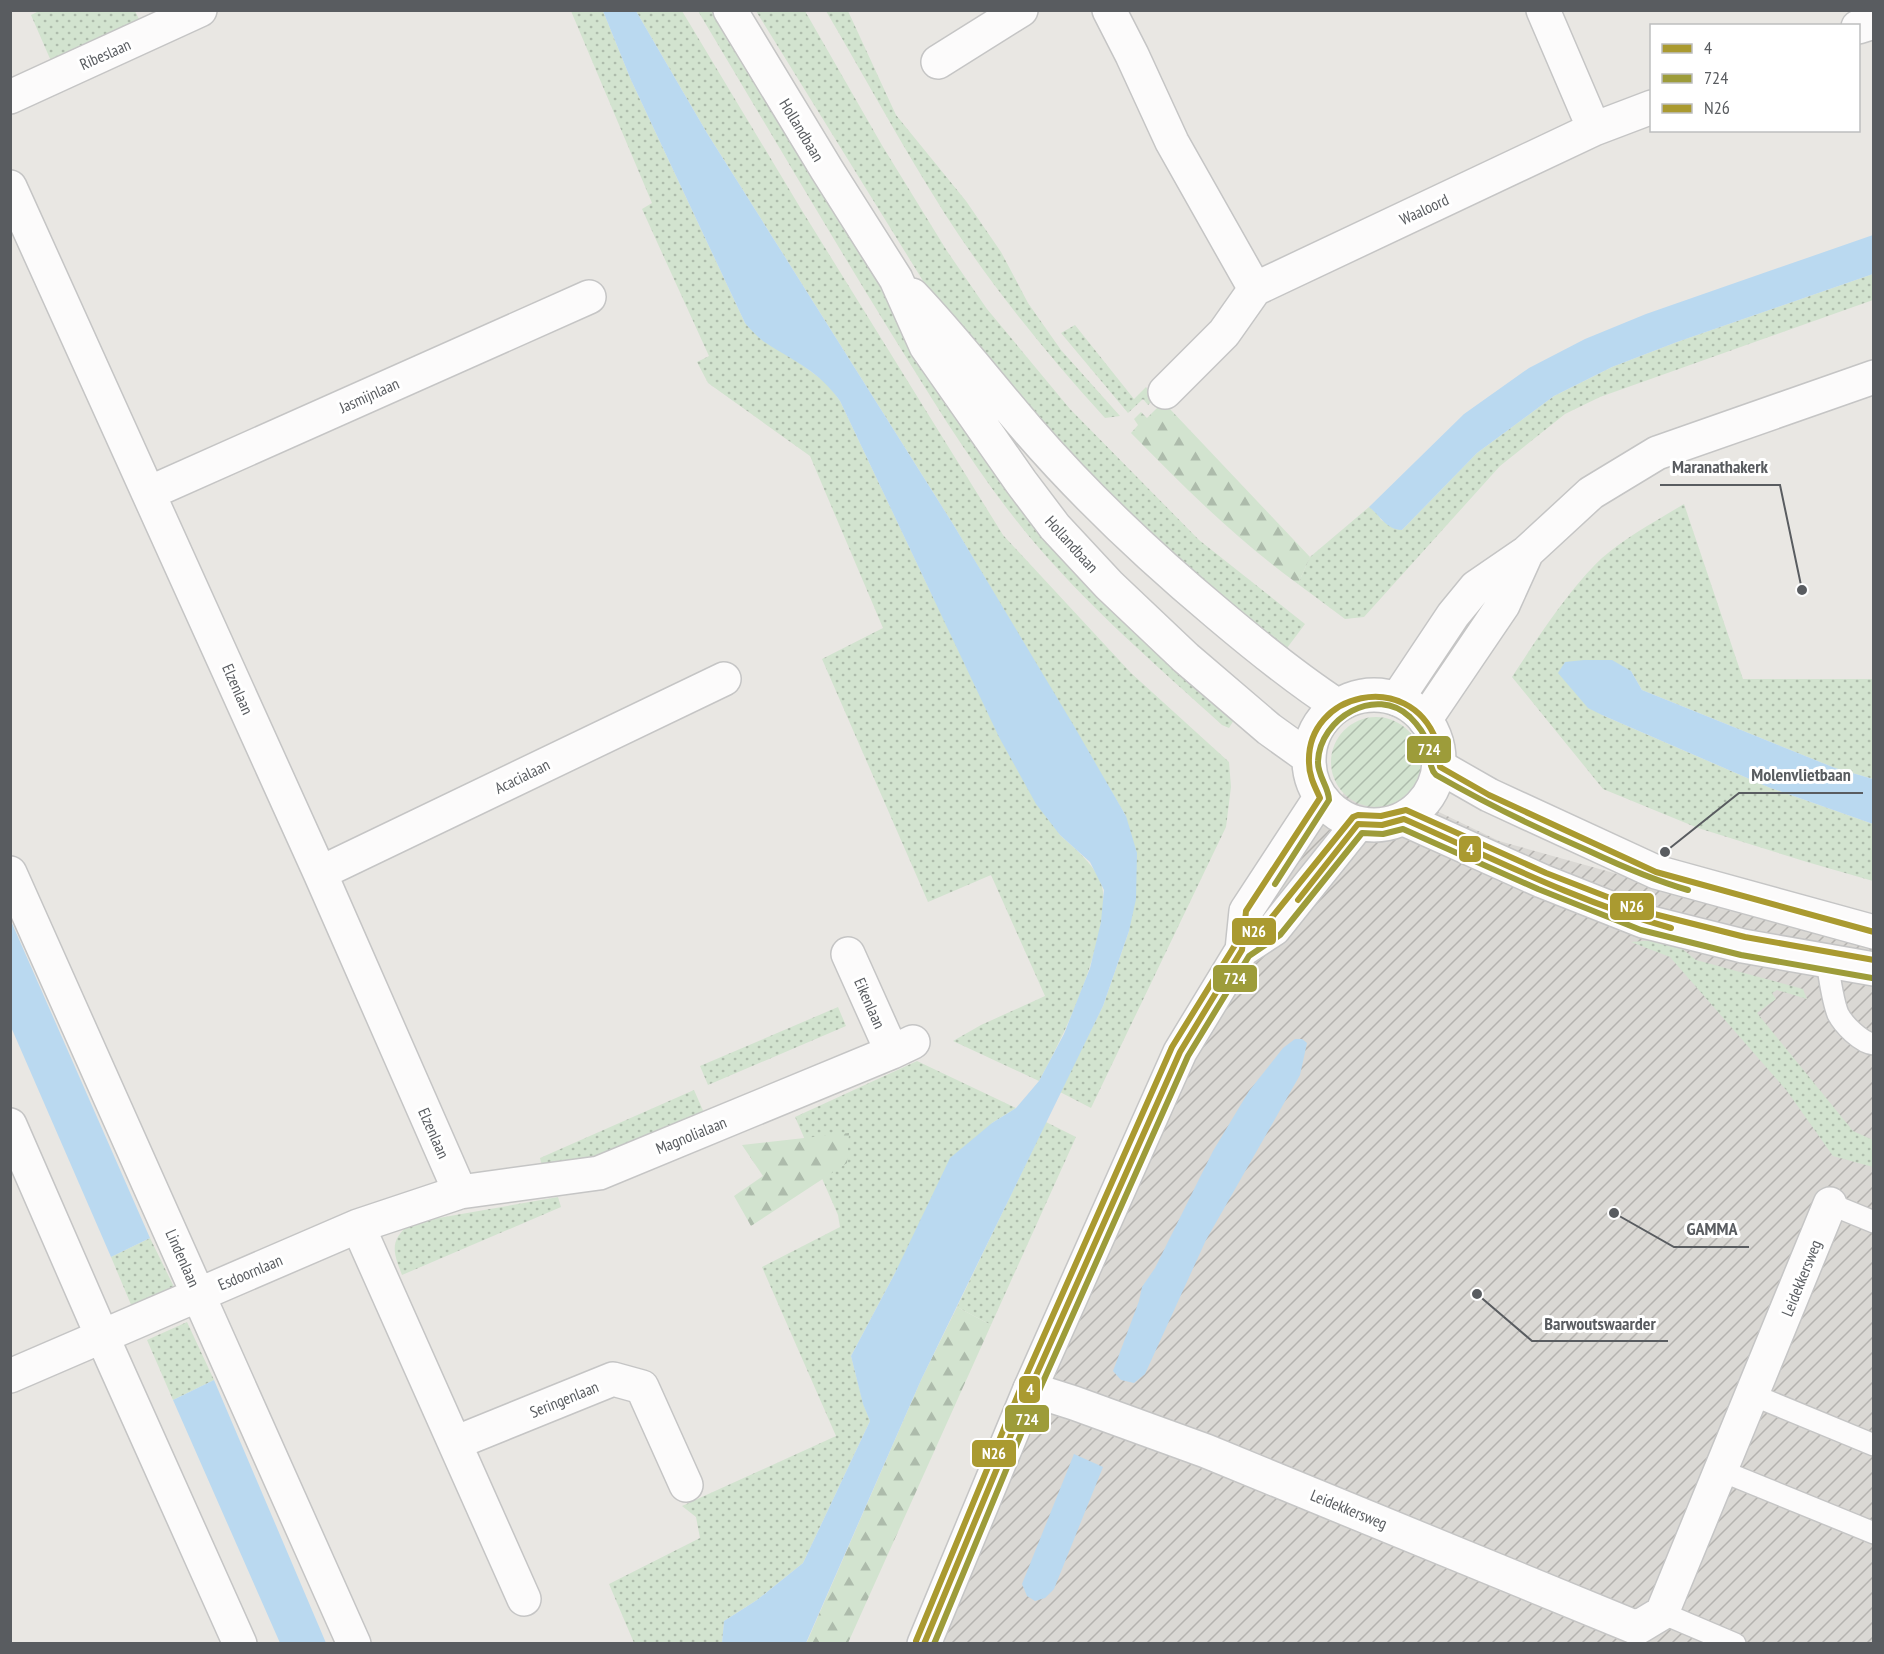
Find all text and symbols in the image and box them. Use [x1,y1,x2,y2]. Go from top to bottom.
legend [1650,24,1860,132]
street label: Ribeslaan [76,34,134,74]
text: 4 [1704,36,1712,59]
text: 724 [1704,66,1728,89]
street label: Hollandbaan [775,95,829,165]
text: N26 [1704,96,1730,119]
street label: Waaloord [1396,189,1452,229]
street label: Jasmijnlaan [335,373,402,417]
callout: Maranathakerk [1660,449,1780,485]
text: Maranathakerk [1672,455,1769,478]
street label: Hollandbaan [1041,511,1103,577]
street label: Elzenlaan [218,661,258,717]
line badge: 724 [1406,735,1452,764]
text: 724 [1418,739,1441,759]
street label: Acacialaan [491,754,553,798]
callout: Molenvlietbaan [1739,757,1863,793]
text: Molenvlietbaan [1751,763,1851,786]
line badge: 4 [1458,835,1482,863]
text: 4 [1466,839,1474,859]
line badge: N26 [1609,892,1655,921]
text: N26 [1620,896,1644,916]
line badge: N26 [1231,917,1277,946]
text: N26 [1242,921,1266,941]
line badge: 724 [1212,964,1258,993]
text: 724 [1224,968,1247,988]
street label: Eikenlaan [850,974,890,1032]
street label: Elzenlaan [414,1105,454,1161]
street label: Magnolialaan [653,1112,729,1158]
callout: GAMMA [1674,1211,1749,1247]
text: GAMMA [1687,1217,1738,1240]
street label: Lindenlaan [161,1226,205,1290]
street label: Leidekkersweg [1777,1237,1825,1319]
street label: Esdoornlaan [215,1250,285,1294]
callout: Barwoutswaarder [1532,1305,1668,1341]
text: Barwoutswaarder [1544,1312,1657,1335]
line badge: 4 [1018,1375,1041,1404]
street label: Seringenlaan [527,1376,601,1422]
text: 4 [1026,1379,1034,1399]
line badge: 724 [1004,1404,1050,1433]
text: 724 [1016,1409,1039,1429]
line badge: N26 [971,1439,1017,1468]
text: N26 [982,1443,1006,1463]
street label: Leidekkersweg [1308,1485,1390,1533]

